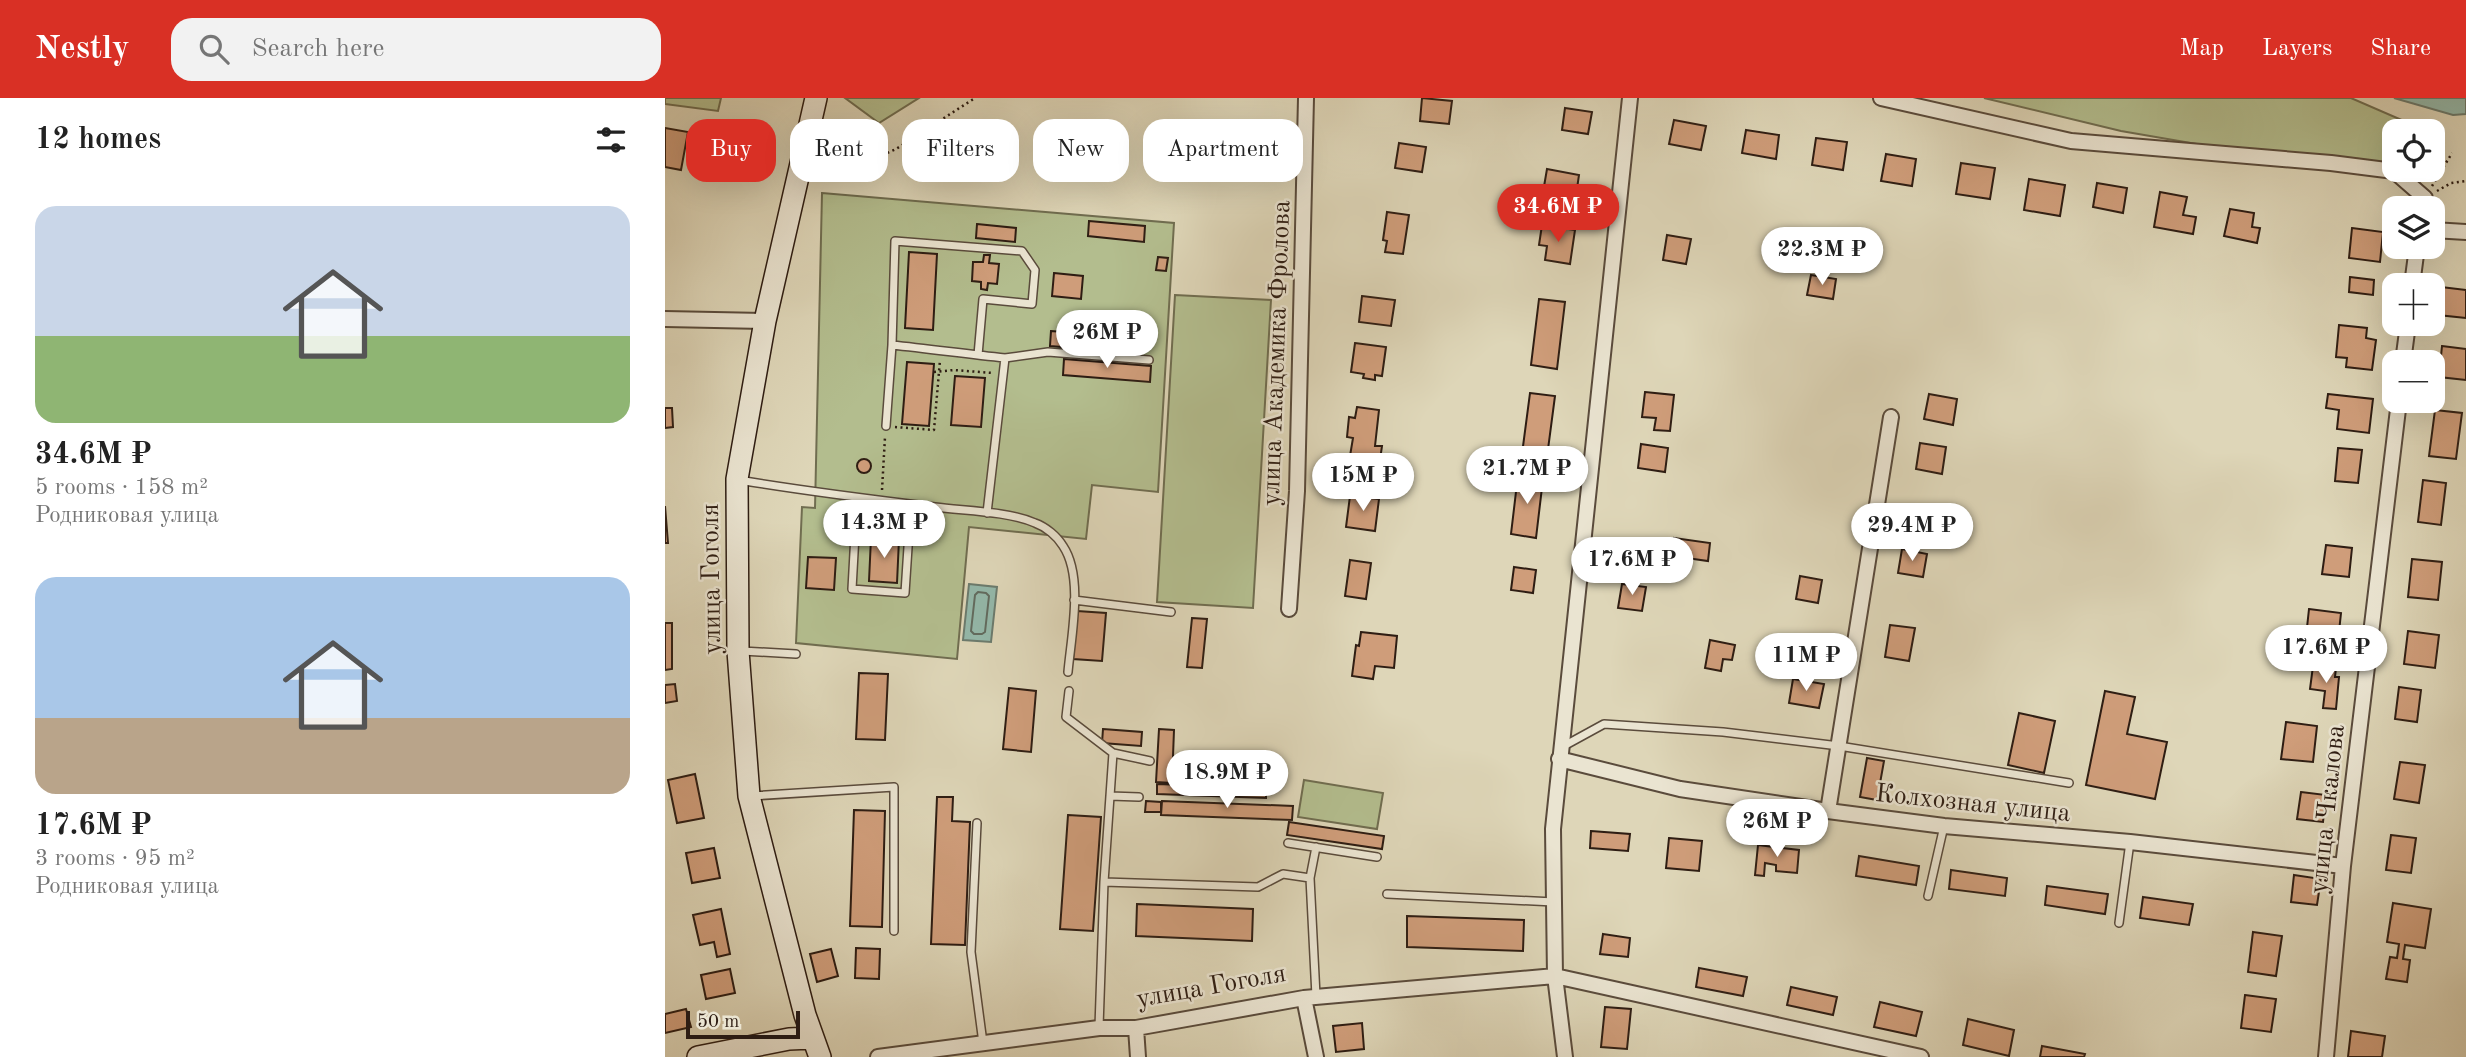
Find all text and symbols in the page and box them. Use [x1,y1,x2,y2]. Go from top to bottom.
search box [171,18,661,81]
icon: search [195,30,233,68]
text: Nestly [35,33,129,66]
text: Search here [251,36,385,62]
text: Map [2180,37,2224,61]
text: Layers [2262,37,2332,61]
text: Share [2370,37,2431,61]
chip: Buy [686,119,776,182]
chip: Rent [790,119,888,182]
chip: Filters [902,119,1019,182]
chip: New [1033,119,1129,182]
chip: Apartment [1143,119,1303,182]
map controls [2382,119,2445,413]
button: locate [2382,119,2445,182]
icon: filters [592,121,630,159]
text: 12 homes [35,125,161,155]
pin: 34.6M ₽ [1493,184,1623,244]
text: 34.6M ₽ [1513,195,1603,218]
button: layers [2382,196,2445,259]
street label: улица Академика Фролова [1259,200,1295,506]
pin: 22.3M ₽ [1757,228,1887,287]
text: 22.3M ₽ [1777,238,1867,261]
icon: home [270,251,396,377]
button: + [2382,273,2445,336]
pin: 26M ₽ [1058,310,1156,370]
text: 26M ₽ [1072,321,1142,344]
button: − [2382,350,2445,413]
text: 34.6M ₽ [35,440,152,470]
pin: 21.7M ₽ [1462,446,1592,506]
pin: 15M ₽ [1314,454,1412,513]
text: 21.7M ₽ [1482,457,1572,480]
text: 15M ₽ [1328,464,1398,487]
text: 5 rooms · 158 m² [35,476,208,499]
pin: 14.3M ₽ [819,500,949,560]
street label: улица Гоголя [698,503,726,655]
text: Родниковая улица [35,504,219,527]
pin: 29.4M ₽ [1847,504,1977,563]
text: 14.3M ₽ [839,511,929,534]
text: 29.4M ₽ [1867,514,1957,537]
pin: 17.6M ₽ [1567,538,1697,597]
text: 17.6M ₽ [1587,548,1677,571]
icon: home [270,622,396,748]
pin: 17.6M ₽ [2261,626,2391,685]
pin: 11M ₽ [1757,634,1855,693]
text: 17.6M ₽ [2281,636,2371,659]
text: 11M ₽ [1771,644,1841,667]
street label: улица Чкалова [2306,723,2350,895]
pin: 18.9M ₽ [1162,750,1292,810]
text: 18.9M ₽ [1182,761,1272,784]
street label: Колхозная улица [1874,781,2072,827]
pin: 26M ₽ [1728,800,1826,859]
text: 26M ₽ [1742,810,1812,833]
text: 17.6M ₽ [35,811,152,841]
text: 3 rooms · 95 m² [35,847,195,870]
text: Родниковая улица [35,875,219,898]
street label: улица Гоголя [1135,961,1288,1013]
scale bar [686,1008,800,1040]
text: 50 m [697,1013,739,1032]

